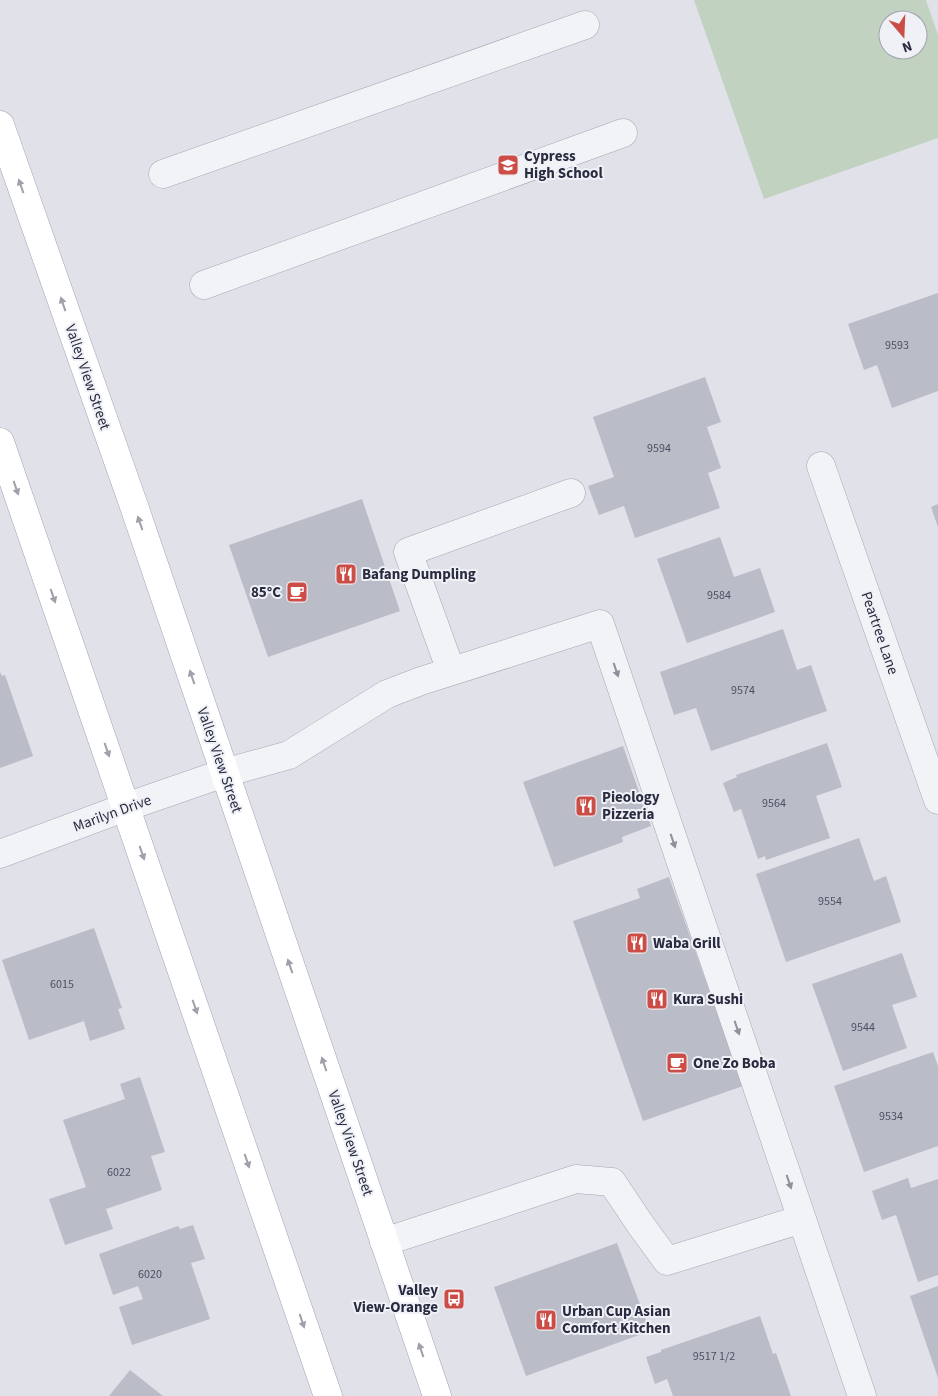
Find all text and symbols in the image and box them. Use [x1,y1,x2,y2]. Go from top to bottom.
north arrow [878,10,928,60]
text: N [899,35,915,57]
place label: Cypress High School [524,146,603,184]
school or university icon: Cypress High School [496,153,520,177]
one-way arrow [17,178,25,193]
one-way arrow [59,296,67,311]
street label: Valley View Street [60,322,115,433]
house number: 9593 [885,337,909,354]
house number: 9594 [647,440,671,457]
one-way arrow [13,481,20,496]
one-way arrow [136,516,143,531]
restaurant icon: Bafang Dumpling [334,562,358,586]
place label: Bafang Dumpling [362,564,476,585]
cafe icon: 85°C [285,580,309,604]
place label: 85°C [251,582,281,603]
house number: 9584 [707,587,731,604]
one-way arrow [50,589,57,604]
street label: Peartree Lane [855,589,904,678]
one-way arrow [612,663,620,678]
one-way arrow [188,670,195,685]
house number: 9574 [731,682,755,699]
street label: Valley View Street [192,705,247,816]
one-way arrow [103,743,111,758]
place label: Pieology Pizzeria [602,787,660,825]
street label: Marilyn Drive [70,790,154,837]
restaurant icon: Pieology Pizzeria [574,794,598,818]
house number: 9564 [762,795,786,812]
one-way arrow [670,833,678,848]
one-way arrow [138,846,146,861]
house number: 9554 [818,893,842,910]
restaurant icon: Waba Grill [625,931,649,955]
place label: Waba Grill [653,933,721,954]
one-way arrow [286,958,293,973]
house number: 6015 [50,976,74,993]
restaurant icon: Kura Sushi [645,987,669,1011]
place label: Kura Sushi [673,989,743,1010]
one-way arrow [191,1000,199,1015]
house number: 9544 [851,1019,875,1036]
one-way arrow [734,1020,741,1035]
cafe icon: One Zo Boba [665,1051,689,1075]
place label: One Zo Boba [693,1053,776,1074]
one-way arrow [319,1056,327,1071]
street label: Valley View Street [323,1088,378,1199]
house number: 9534 [879,1108,903,1125]
one-way arrow [244,1153,251,1168]
house number: 6022 [107,1164,131,1181]
one-way arrow [786,1174,793,1189]
house number: 6020 [138,1266,162,1283]
place label: Valley View-Orange [352,1280,438,1318]
bus stop icon: Valley View-Orange [442,1287,466,1311]
place label: Urban Cup Asian Comfort Kitchen [562,1301,671,1339]
restaurant icon: Urban Cup Asian Comfort Kitchen [534,1308,558,1332]
one-way arrow [299,1313,306,1328]
one-way arrow [417,1342,425,1357]
house number: 9517 1/2 [693,1348,735,1365]

